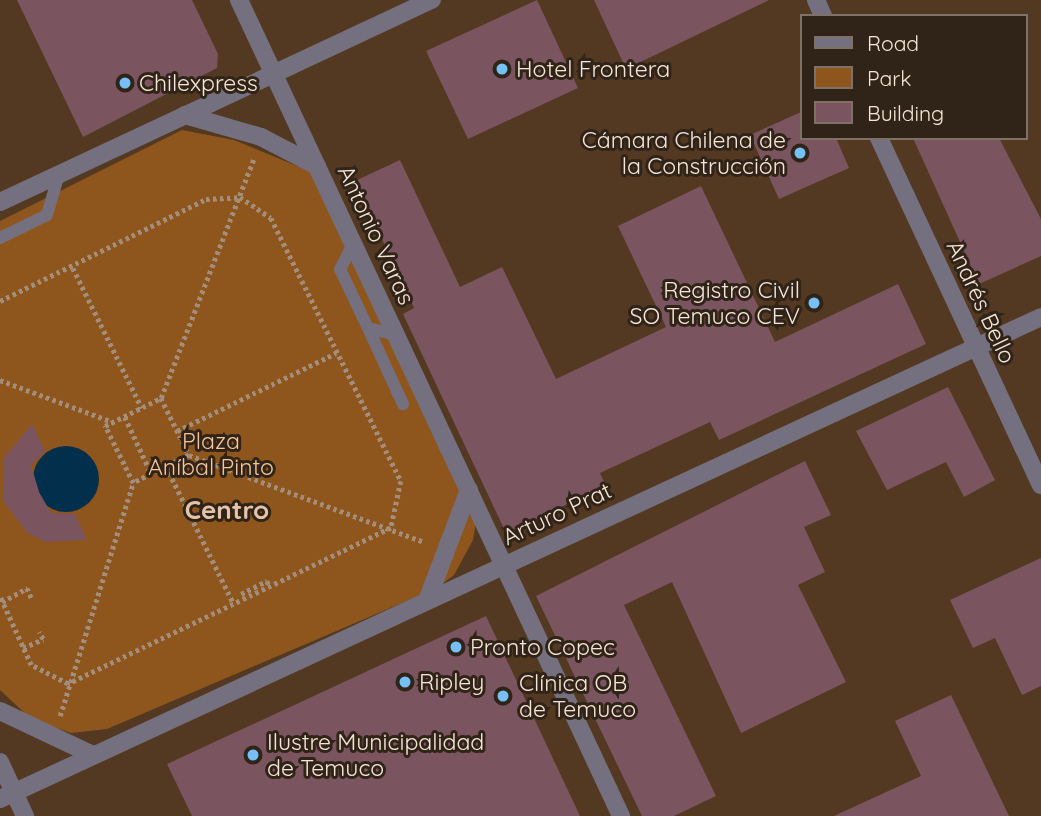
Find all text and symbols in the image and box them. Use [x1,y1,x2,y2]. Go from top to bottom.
legend [800,14,1027,140]
text: Road [867,30,919,56]
place label: Hotel Frontera [516,55,670,83]
marker: Hotel Frontera [494,61,510,77]
text: Park [867,65,911,91]
place label: Chilexpress [139,69,258,97]
marker: Chilexpress [117,75,133,91]
text: Building [867,100,944,126]
place label: Cámara Chilena de la Construcción [582,126,786,180]
marker: Cámara Chilena de la Construcción [792,145,808,161]
street label: Antonio Varas [332,161,420,309]
street label: Andrés Bello [940,236,1022,368]
place label: Registro Civil SO Temuco CEV [630,276,800,330]
marker: Registro Civil SO Temuco CEV [806,295,822,311]
park label: Plaza Aníbal Pinto [148,427,274,481]
street label: Arturo Prat [498,477,616,551]
district label: Centro [185,494,269,526]
place label: Pronto Copec [470,633,615,661]
marker: Pronto Copec [448,639,464,655]
place label: Ripley [419,668,484,696]
place label: Clínica OB de Temuco [519,669,636,723]
marker: Ripley [397,674,413,690]
marker: Clínica OB de Temuco [493,686,513,706]
place label: Ilustre Municipalidad de Temuco [267,728,484,782]
marker: Ilustre Municipalidad de Temuco [245,747,261,763]

